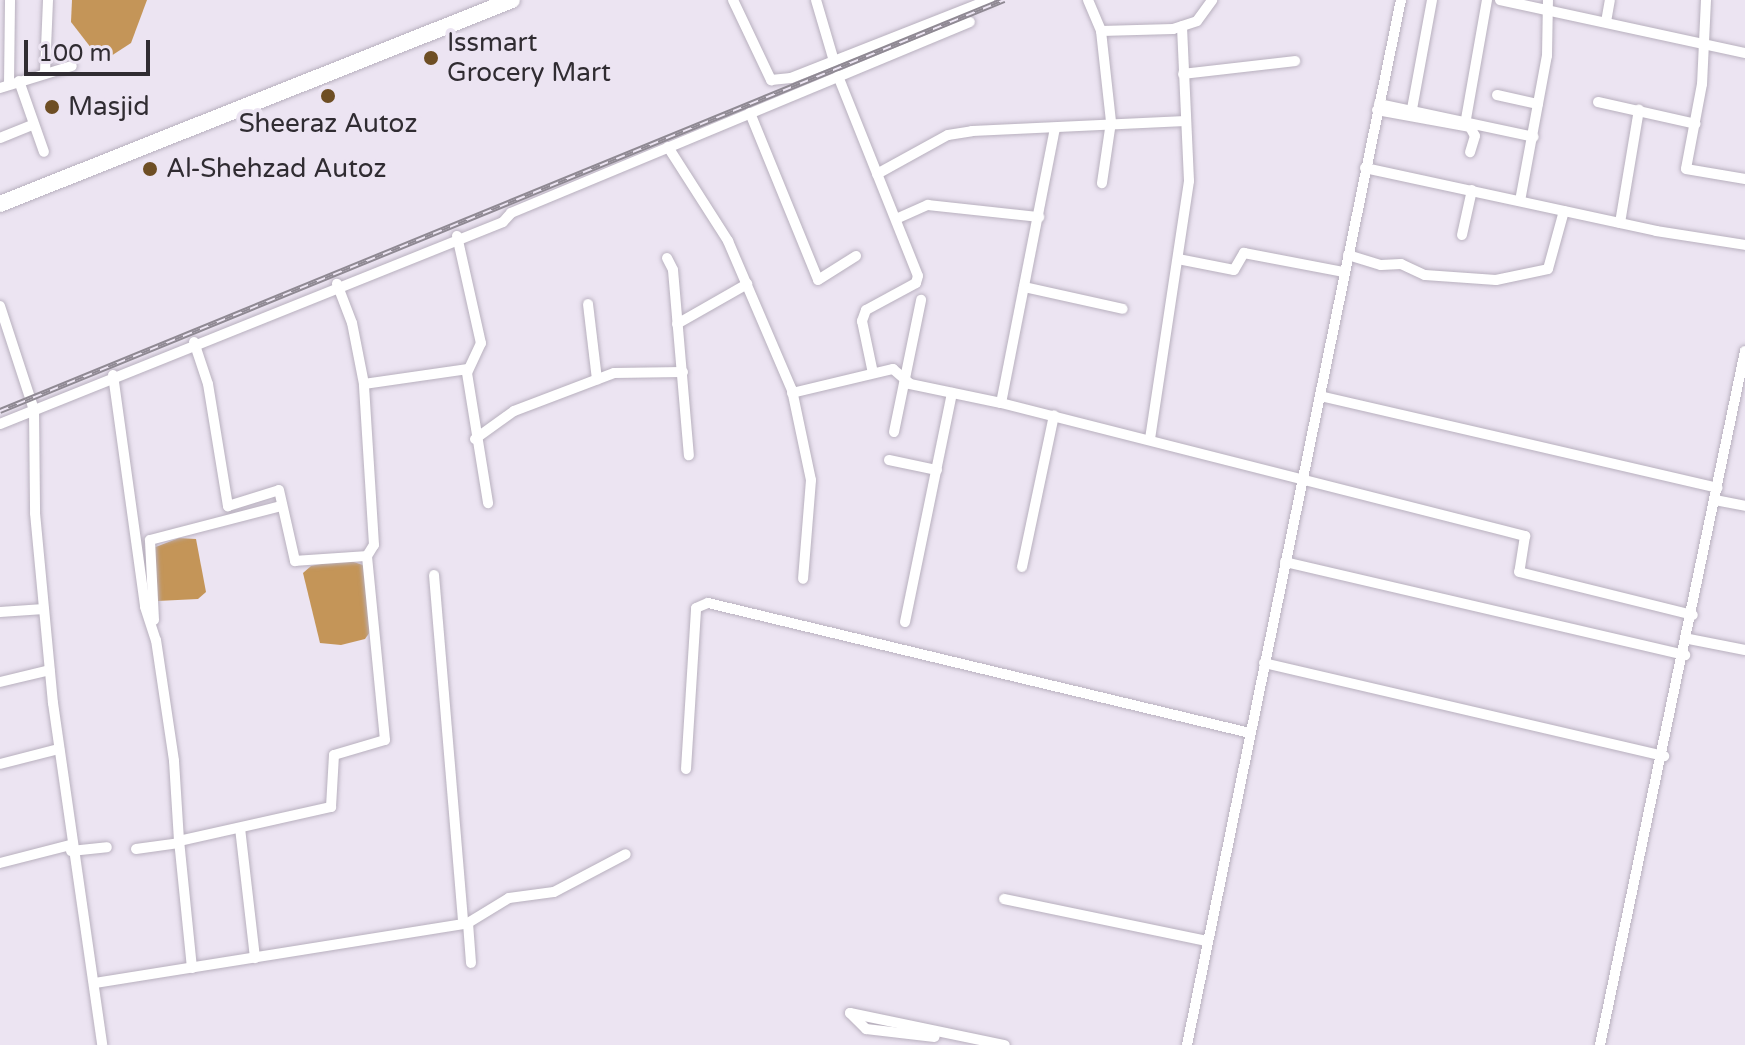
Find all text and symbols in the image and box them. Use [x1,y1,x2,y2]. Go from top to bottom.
scale bar [28,24,154,74]
place label: Issmart Grocery Mart [447,27,611,88]
text: 100 m [38,39,112,68]
marker: Issmart Grocery Mart [422,49,440,67]
marker: Sheeraz Autoz [319,87,337,105]
place label: Masjid [68,91,150,123]
marker: Masjid [43,98,61,116]
place label: Sheeraz Autoz [239,108,417,140]
place label: Al-Shehzad Autoz [166,153,387,185]
marker: Al-Shehzad Autoz [141,160,159,178]

